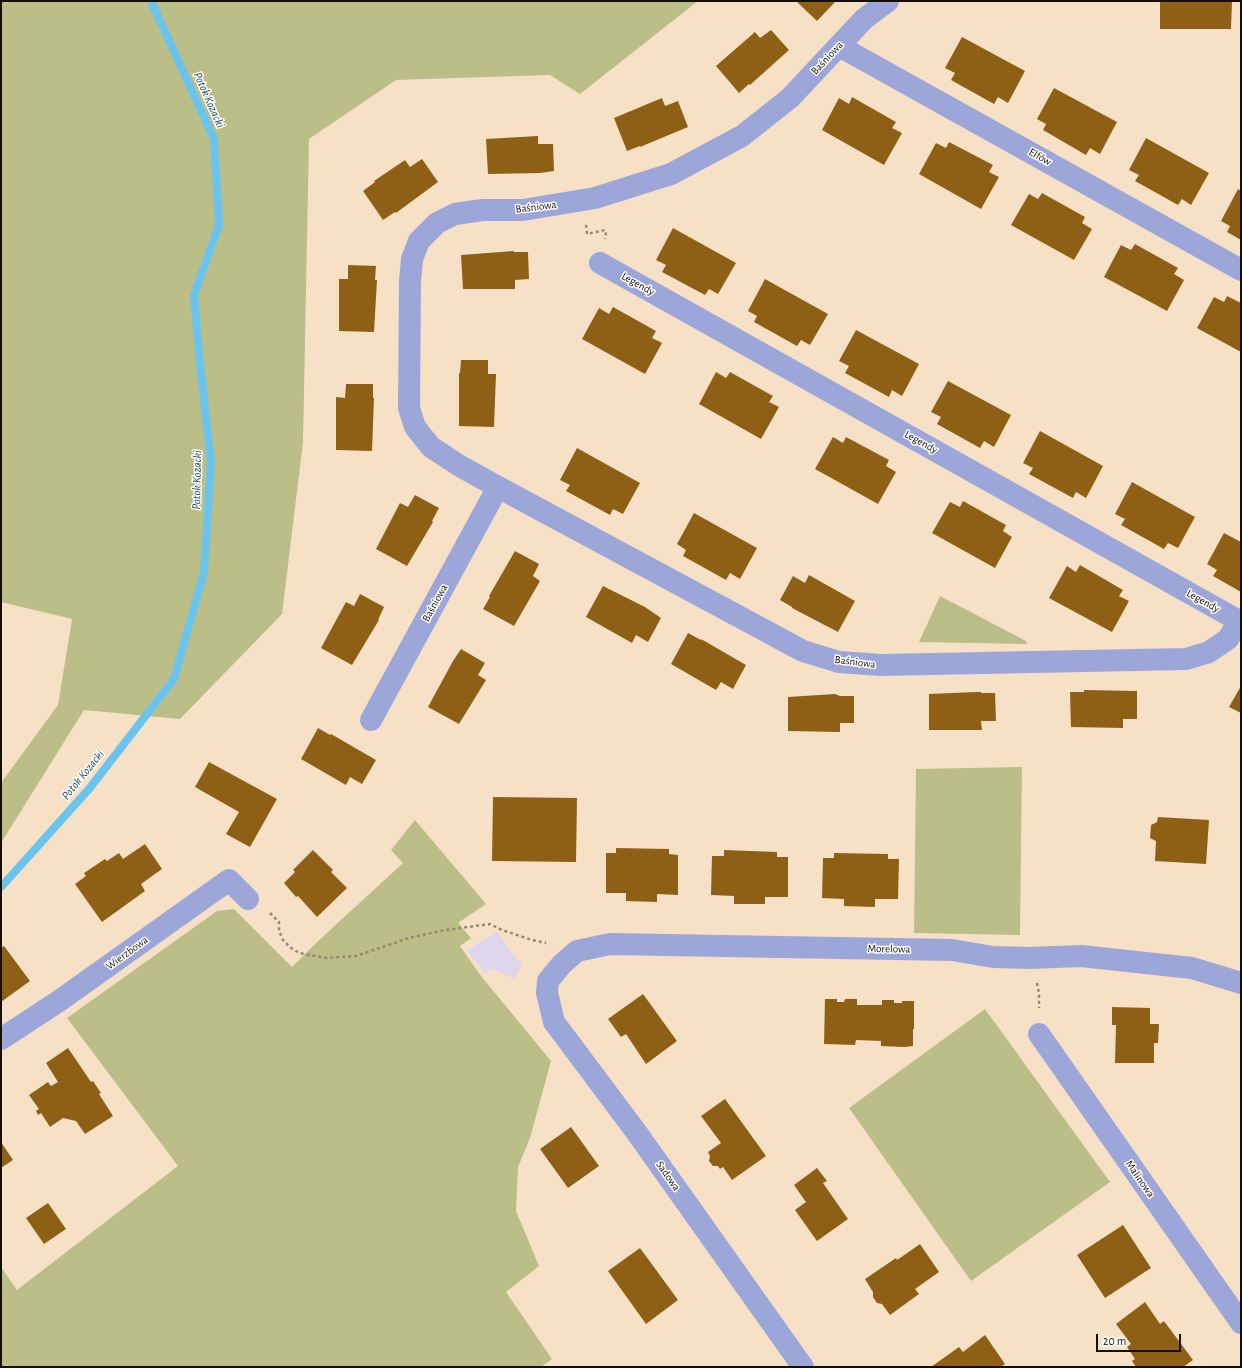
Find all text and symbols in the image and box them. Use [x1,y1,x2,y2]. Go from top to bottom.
street label: Baśniowa [808,39,846,77]
water label: Potok Kozacki [190,70,228,130]
street label: Elfów [1026,145,1054,169]
street label: Baśniowa [515,198,557,216]
street label: Legendy [619,270,657,298]
street label: Legendy [902,428,940,456]
water label: Potok Kozacki [189,450,205,510]
street label: Baśniowa [419,582,451,624]
street label: Legendy [1184,587,1222,615]
street label: Baśniowa [834,653,876,671]
water label: Potok Kozacki [59,747,107,803]
street label: Wierzbowa [103,933,151,973]
street label: Morelowa [868,942,910,956]
street label: Malinowa [1122,1158,1158,1200]
street label: Sadowa [653,1159,683,1193]
scale bar [1098,1326,1183,1352]
text: 20 m [1103,1335,1126,1347]

